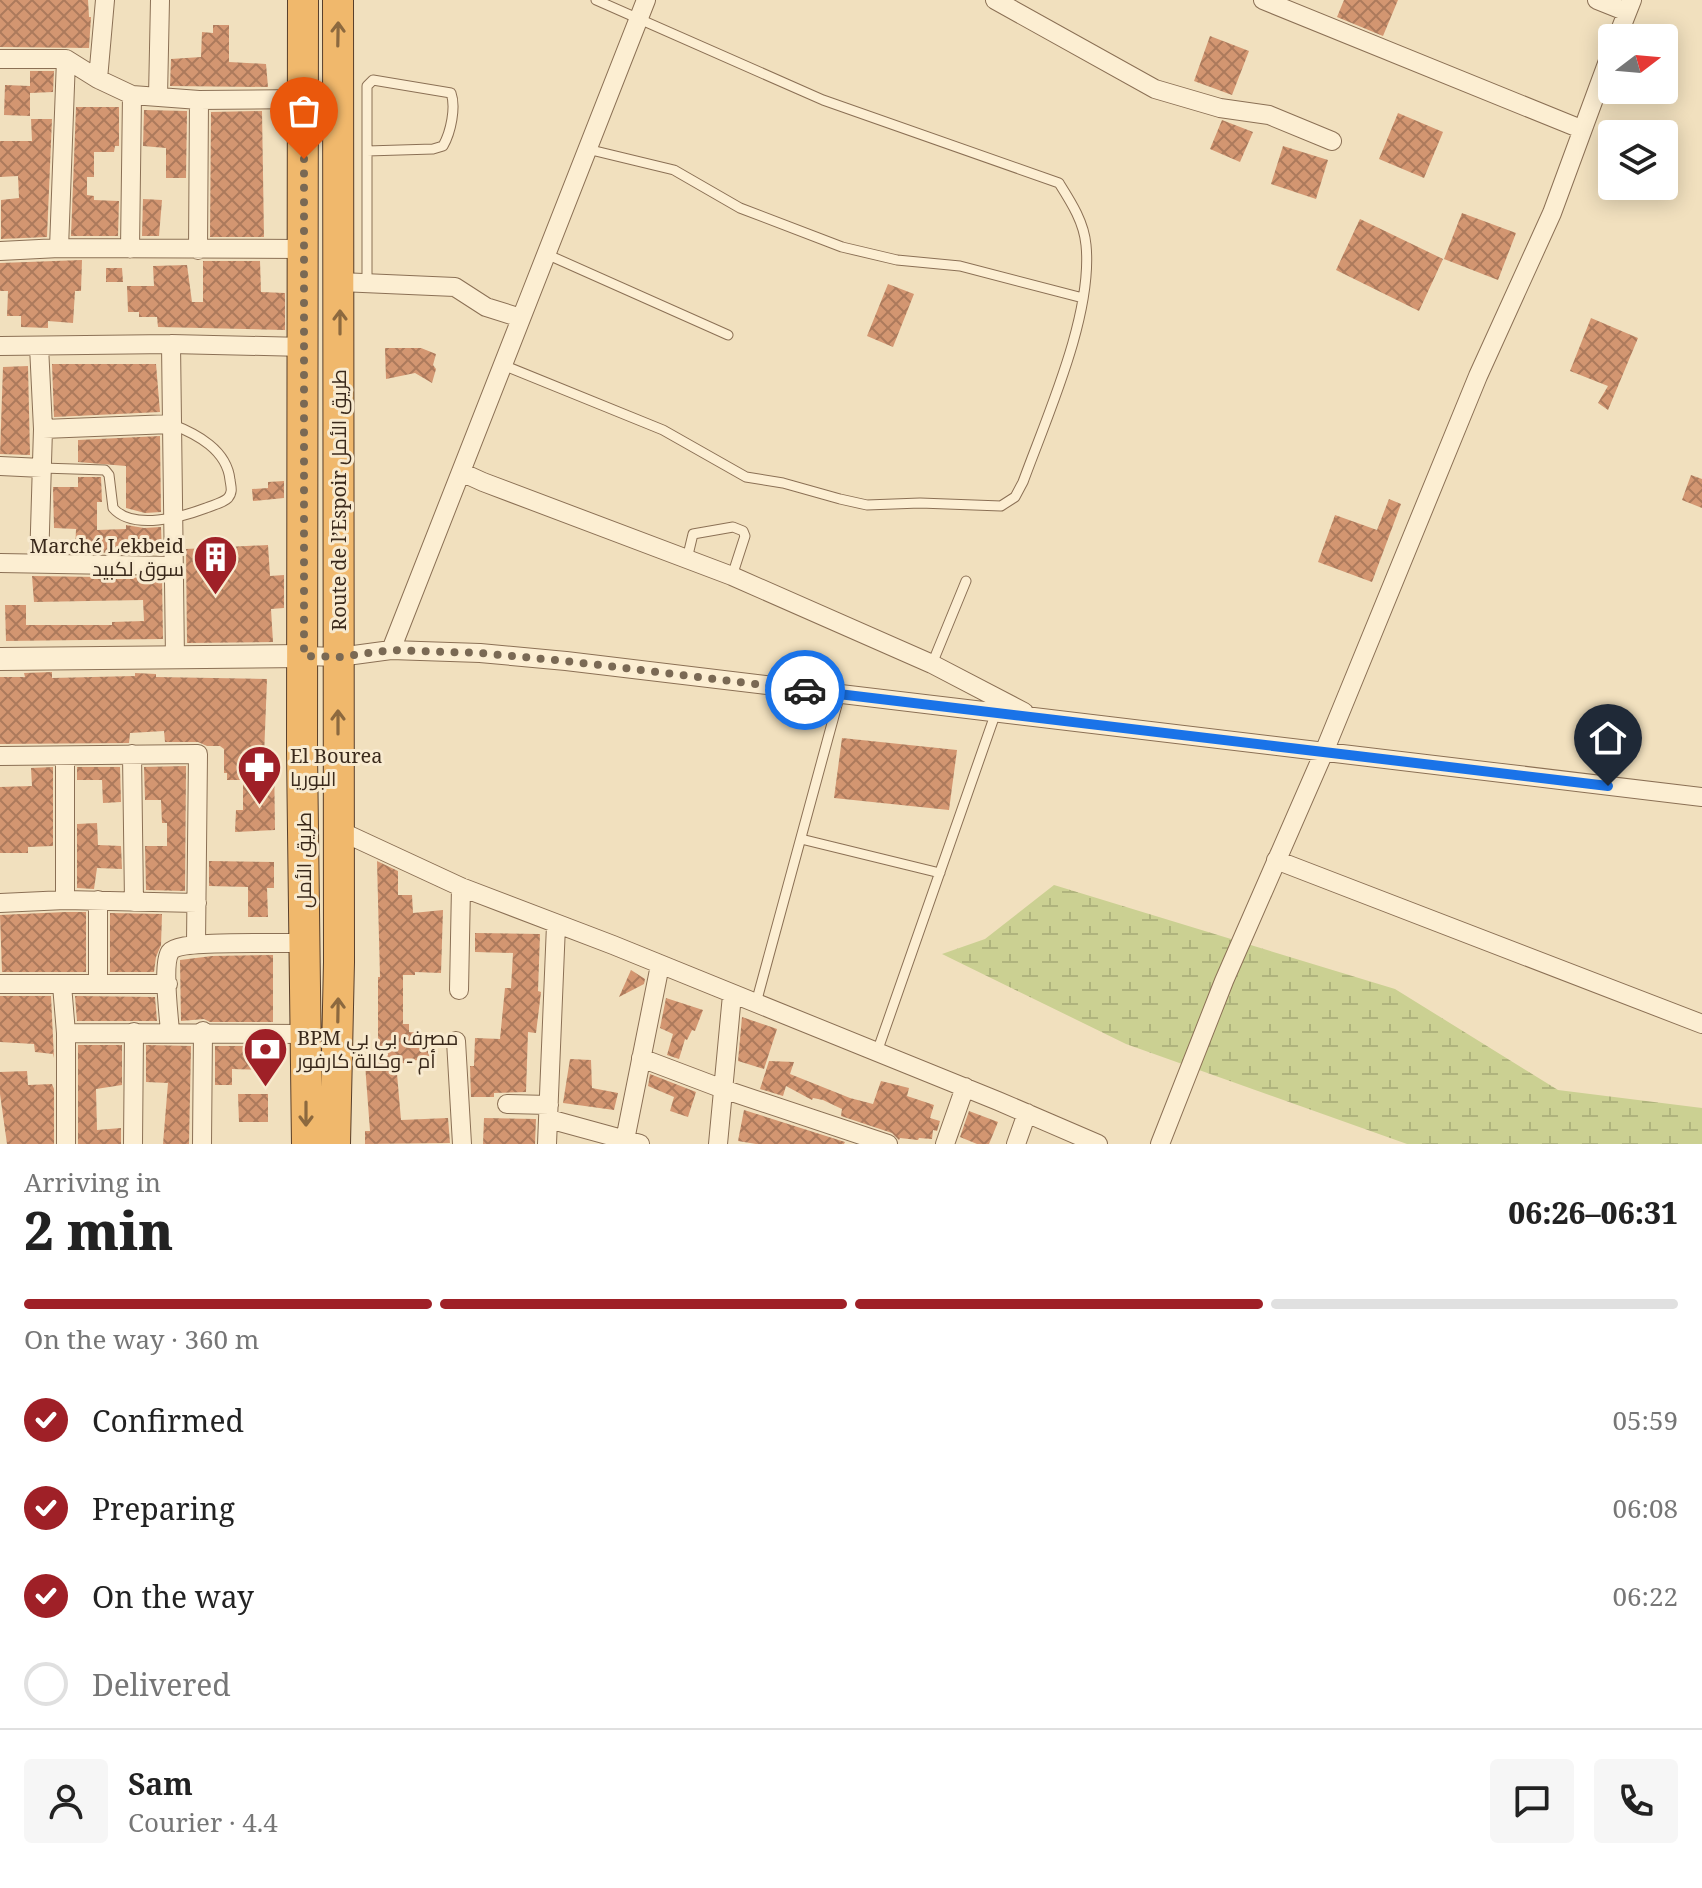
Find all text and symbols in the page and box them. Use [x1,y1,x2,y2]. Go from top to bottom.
one-way arrow [330,21,346,48]
north arrow [1598,24,1678,104]
map controls [1598,24,1678,200]
pin [270,77,338,159]
icon: bag [282,89,326,133]
button: layers [1598,120,1678,200]
one-way arrow [332,309,348,336]
street label: Route de l’Espoir طريق الأمل [325,369,352,631]
place label: Marché Lekbeid سوق لكبيد [30,532,184,582]
building icon: Marché Lekbeid سوق لكبيد [191,534,239,597]
courier [765,650,845,730]
icon: car [783,668,827,712]
pin [1574,704,1642,786]
one-way arrow [331,709,346,736]
icon: home [1586,716,1630,760]
place label: El Bourea البوريا [290,742,383,792]
pharmacy icon: El Bourea البوريا [235,743,283,806]
street label: طريق الأمل [290,812,317,908]
one-way arrow [330,997,345,1024]
place label: BPM مصرف بي بي أم - وكالة كارفور [296,1024,458,1075]
bank icon: BPM مصرف بي بي أم - وكالة كارفور [242,1025,290,1088]
one-way arrow [299,1100,314,1127]
text: Arriving in [24,1164,161,1200]
text: 06:26–06:31 [1508,1192,1678,1233]
text: 2 min [24,1194,173,1265]
text: On the way · 360 m [24,1321,259,1357]
icon: check [24,1398,68,1442]
text: Confirmed [92,1400,244,1441]
text: 05:59 [1612,1402,1678,1438]
icon: check [24,1486,68,1530]
text: Preparing [92,1488,235,1529]
text: 06:08 [1612,1490,1678,1526]
icon: check [24,1574,68,1618]
text: On the way [92,1576,254,1617]
text: 06:22 [1612,1578,1678,1614]
text: Delivered [92,1664,231,1705]
button: person [24,1759,108,1843]
button: chat [1490,1759,1574,1843]
button: phone [1594,1759,1678,1843]
text: Sam [128,1763,193,1804]
text: Courier · 4.4 [128,1804,278,1840]

